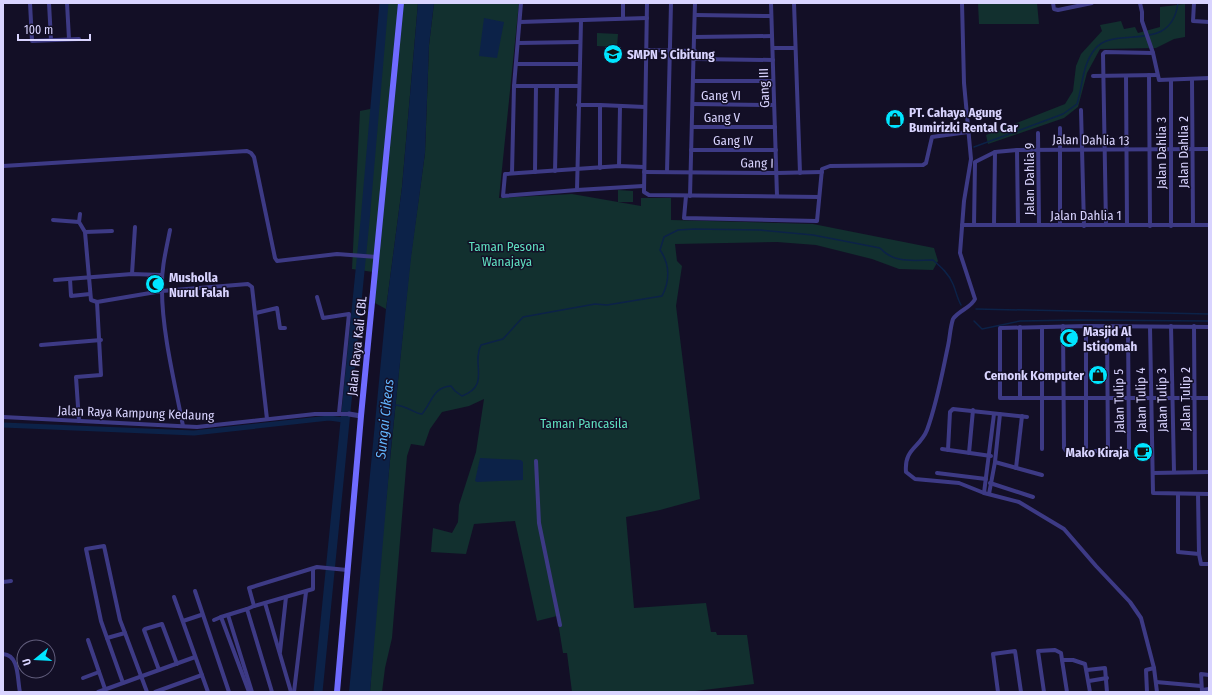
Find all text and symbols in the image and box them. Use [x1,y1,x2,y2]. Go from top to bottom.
scale bar [18,16,90,42]
text: 100 m [24,23,53,37]
school or university icon: SMPN 5 Cibitung [602,43,624,65]
place label: SMPN 5 Cibitung [627,47,715,62]
street label: Gang III [756,68,772,108]
street label: Gang VI [701,88,741,103]
place label: PT. Cahaya Agung Bumirizki Rental Car [909,105,1018,135]
shop icon: PT. Cahaya Agung Bumirizki Rental Car [884,108,906,130]
street label: Gang V [704,110,741,125]
street label: Jalan Dahlia 2 [1176,116,1191,188]
street label: Jalan Dahlia 3 [1154,117,1169,189]
street label: Jalan Dahlia 13 [1052,132,1130,148]
street label: Gang IV [713,133,753,148]
street label: Jalan Dahlia 9 [1022,143,1037,215]
street label: Gang I [740,155,774,171]
street label: Jalan Dahlia 1 [1050,208,1122,223]
park label: Taman Pesona Wanajaya [469,239,545,269]
place label: Musholla Nurul Falah [169,270,230,300]
mosque icon: Musholla Nurul Falah [144,273,166,295]
street label: Jalan Raya Kali CBL [344,295,370,396]
place label: Masjid Al Istiqomah [1083,324,1138,354]
mosque icon: Masjid Al Istiqomah [1058,327,1080,349]
shop icon: Cemonk Komputer [1087,364,1109,386]
street label: Jalan Tulip 2 [1178,367,1193,431]
place label: Cemonk Komputer [984,368,1084,383]
street label: Jalan Tulip 4 [1133,368,1149,432]
street label: Jalan Tulip 3 [1154,368,1170,432]
street label: Jalan Tulip 5 [1111,369,1127,433]
water label: Sungai Cikeas [372,378,398,461]
street label: Jalan Raya Kampung Kedaung [57,403,215,423]
park label: Taman Pancasila [540,416,628,431]
cafe icon: Mako Kiraja [1132,441,1154,463]
place label: Mako Kiraja [1066,445,1130,460]
north arrow [16,639,56,679]
text: U [20,657,34,667]

